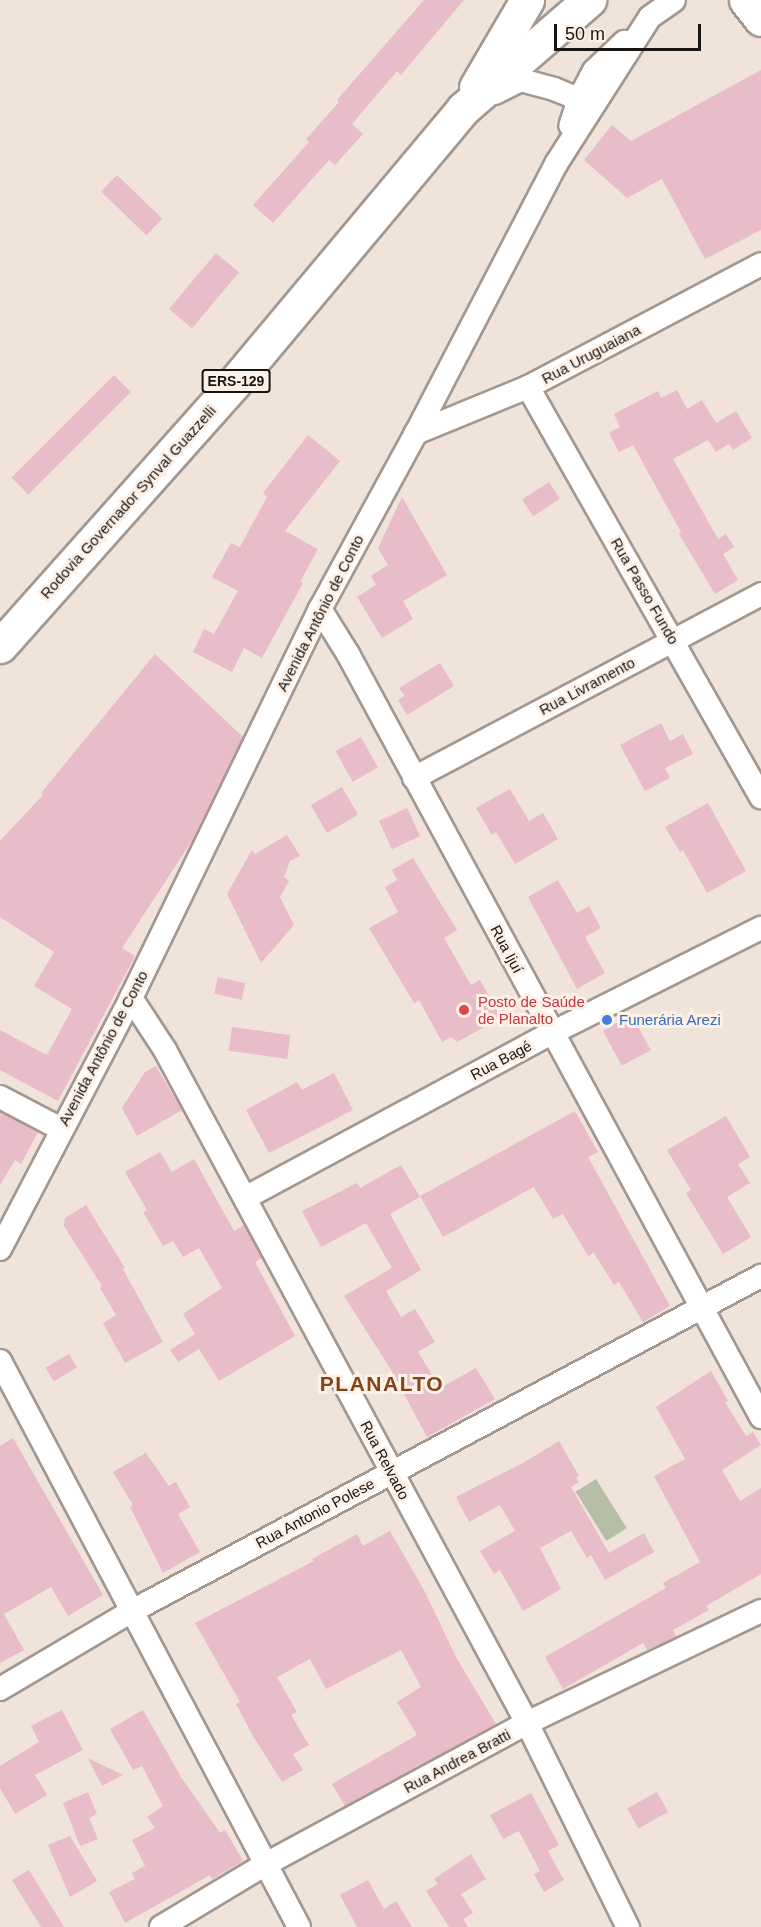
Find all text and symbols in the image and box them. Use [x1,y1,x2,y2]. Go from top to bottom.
scale bar [557,12,704,50]
text: 50 m [565,24,605,44]
street label: Rua Uruguaiana [539,320,643,388]
road number: ERS-129 [202,370,270,392]
street label: Rodovia Governador Synval Guazzelli [37,402,219,602]
street label: Avenida Antônio de Conto [272,531,368,695]
street label: Rua Passo Fundo [607,535,683,647]
street label: Rua Livramento [536,653,638,719]
street label: Rua Ijuí [487,922,527,976]
street label: Avenida Antônio de Conto [54,967,152,1129]
place label: Posto de Saúde de Planalto [478,992,585,1027]
marker: Posto de Saúde de Planalto [455,1001,473,1019]
place label: Funerária Arezi [619,1011,722,1029]
marker: Funerária Arezi [600,1013,614,1027]
street label: Rua Bagé [467,1036,535,1084]
district label: PLANALTO [320,1371,444,1397]
street label: Rua Relvado [357,1417,413,1503]
street label: Rua Antonio Polese [252,1474,378,1552]
street label: Rua Andrea Bratti [400,1725,514,1797]

